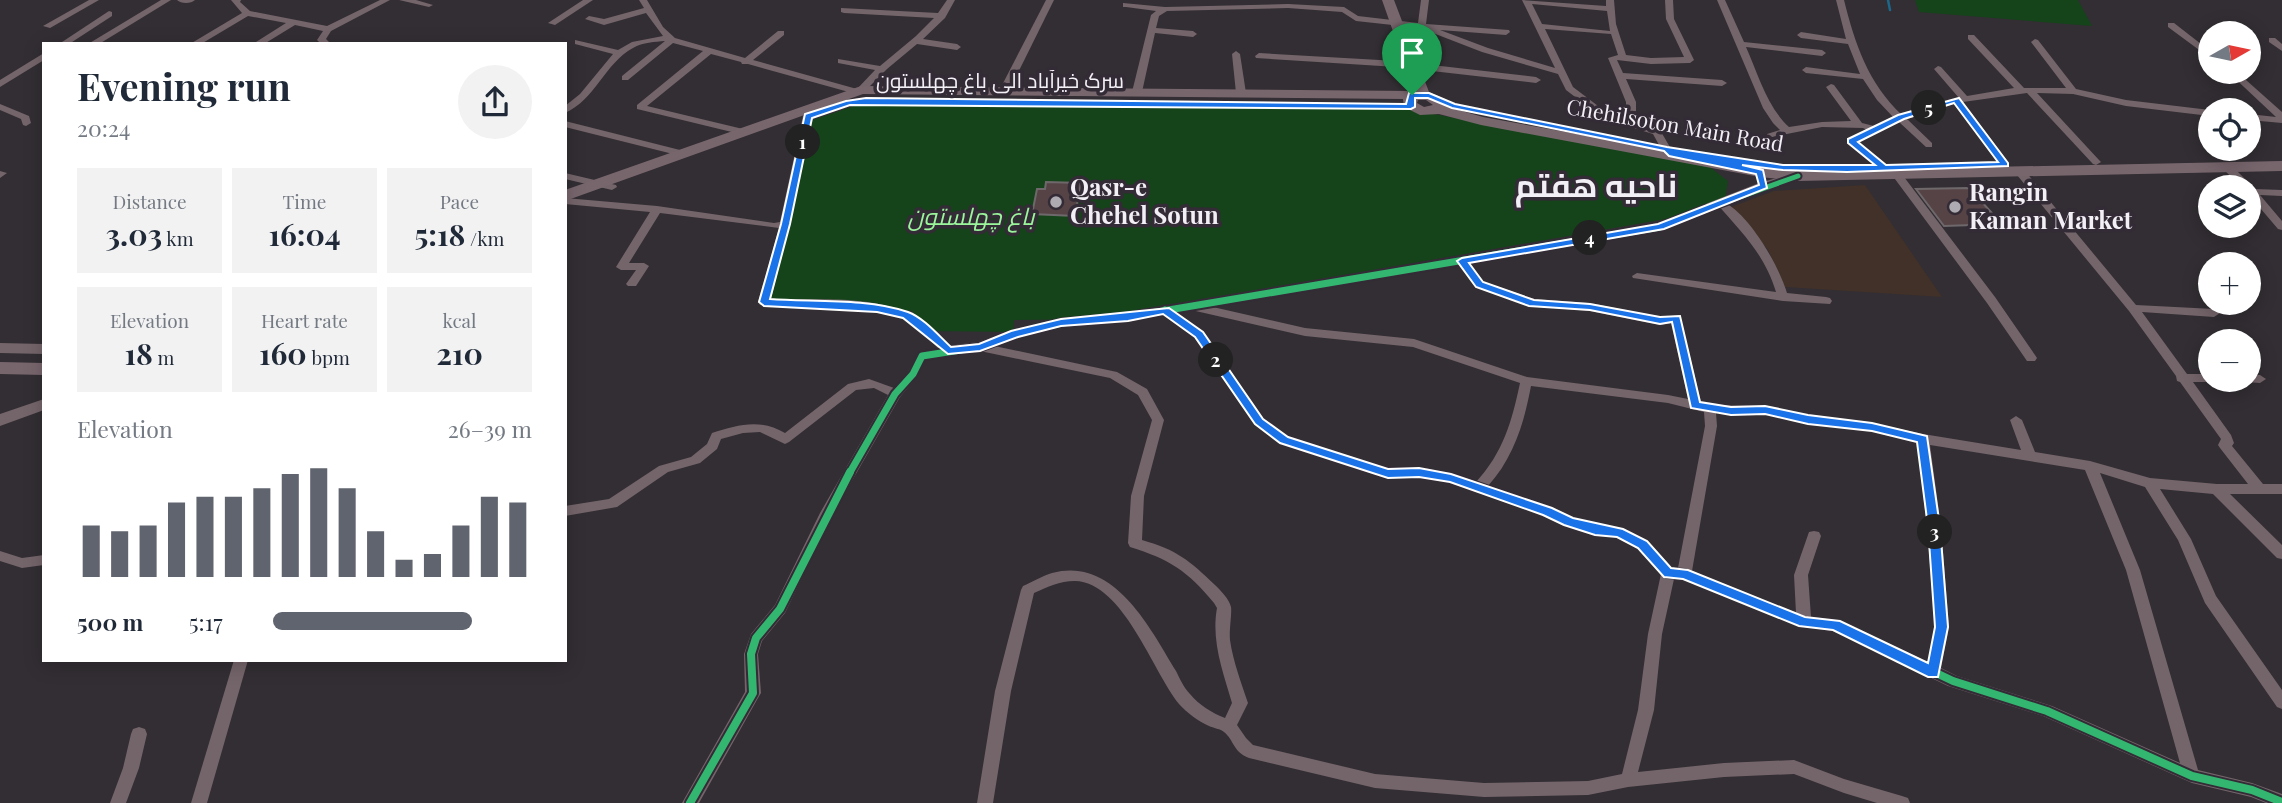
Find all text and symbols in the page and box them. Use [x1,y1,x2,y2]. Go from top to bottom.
north arrow [2198,21,2261,84]
map controls [2198,21,2261,392]
pin [1382,23,1442,95]
icon: arrive [1393,34,1431,72]
text: Evening run [77,60,291,111]
button: share [458,65,532,139]
street label: سرک خیرآباد الی باغ چهلستون [876,65,1124,95]
pin: 5 [1912,90,1946,126]
street label: Chehilsoton Main Road [1565,91,1786,157]
text: 5 [1924,94,1933,120]
button: locate [2198,98,2261,161]
text: 20:24 [77,112,130,143]
pin: 1 [786,124,820,160]
text: 1 [799,128,806,154]
district label: ناحیه هفتم [1515,162,1677,208]
place label: Qasr-e Chehel Sotun [1070,170,1219,230]
place label: Rangin Kaman Market [1969,175,2133,235]
button: layers [2198,175,2261,238]
text: Distance [112,188,187,214]
text: Time [283,188,326,214]
text: Pace [440,188,479,214]
marker: Qasr-e Chehel Sotun [1048,194,1064,210]
park label: باغ چهلستون [908,199,1036,233]
marker: Rangin Kaman Market [1947,199,1963,215]
text: 3.03 [105,214,162,254]
text: 16:04 [269,214,340,254]
text: 5:18 [415,214,465,254]
pin: 4 [1572,220,1608,256]
text: 4 [1584,224,1595,250]
text: km [162,225,194,251]
text: /km [465,225,504,251]
button: + [2198,252,2261,315]
text: Elevation [110,307,189,333]
text: Heart rate [261,307,348,333]
text: kcal [442,307,477,333]
button: − [2198,329,2261,392]
text: 18 [125,333,153,373]
text: 160 [259,333,307,373]
text: 210 [436,333,483,373]
pin: 2 [1198,342,1234,378]
text: m [153,344,174,370]
text: bpm [307,344,350,370]
text: 2 [1211,346,1220,372]
text: Elevation [77,413,173,444]
text: 26–39 m [448,413,532,444]
pin: 3 [1918,514,1952,550]
text: 3 [1930,518,1939,544]
text: 500 m [77,606,143,637]
text: 5:17 [189,606,223,637]

